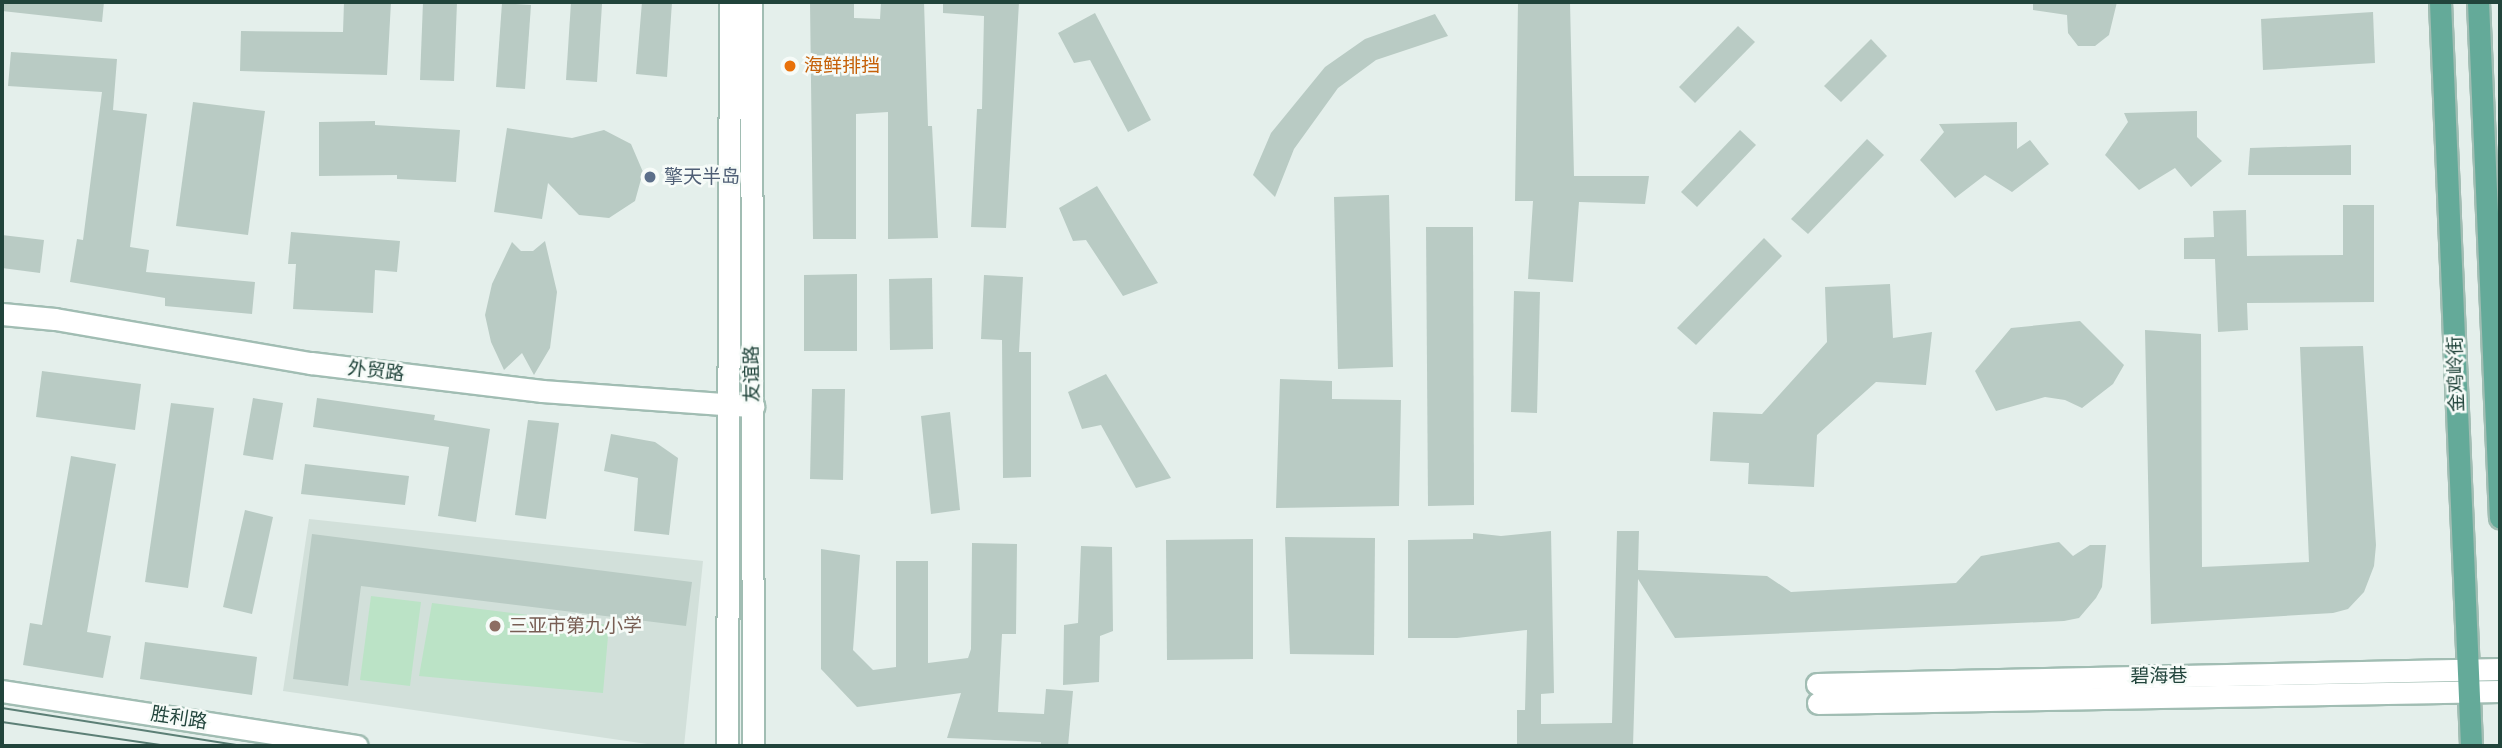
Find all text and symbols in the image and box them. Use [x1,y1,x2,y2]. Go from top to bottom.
place label: 海鲜排挡 [804,55,880,77]
marker: 海鲜排挡 [782,58,798,74]
place label: 擎天半岛 [664,166,740,188]
marker: 擎天半岛 [642,169,658,185]
street label: 金鸡岭街 [2443,336,2469,412]
street label: 友谊路 [740,345,764,403]
street label: 外贸路 [346,356,406,386]
place label: 三亚市第九小学 [509,615,642,637]
marker: 三亚市第九小学 [487,618,503,634]
street label: 碧海巷 [2130,664,2188,688]
street label: 胜利路 [149,702,209,734]

